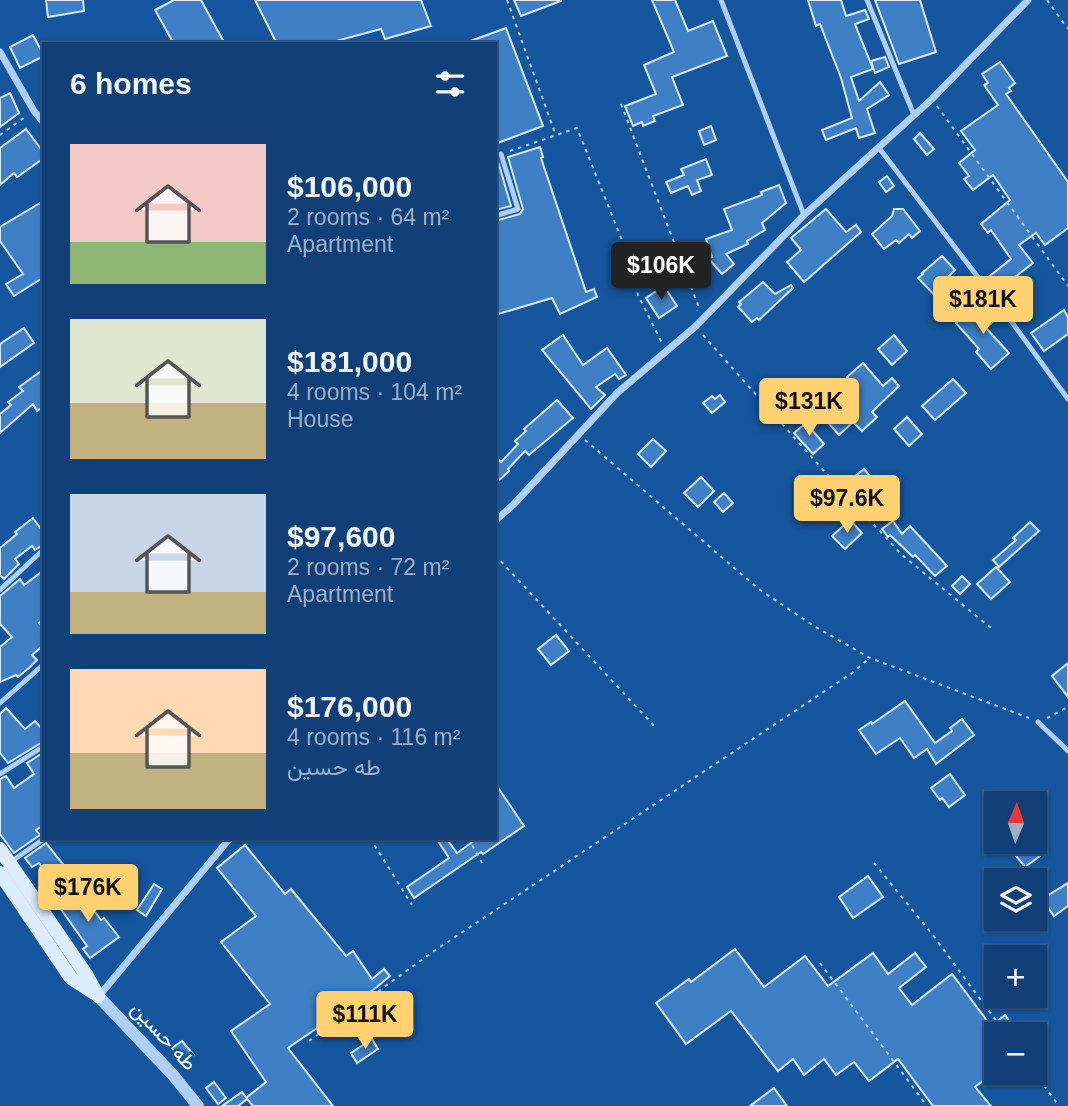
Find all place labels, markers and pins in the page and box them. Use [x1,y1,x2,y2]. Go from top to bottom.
pin: $106K [612,243,710,302]
pin: $181K [934,276,1032,336]
pin: $131K [760,378,858,438]
pin: $97.6K [790,476,904,535]
pin: $176K [39,864,137,924]
pin: $111K [316,992,414,1051]

